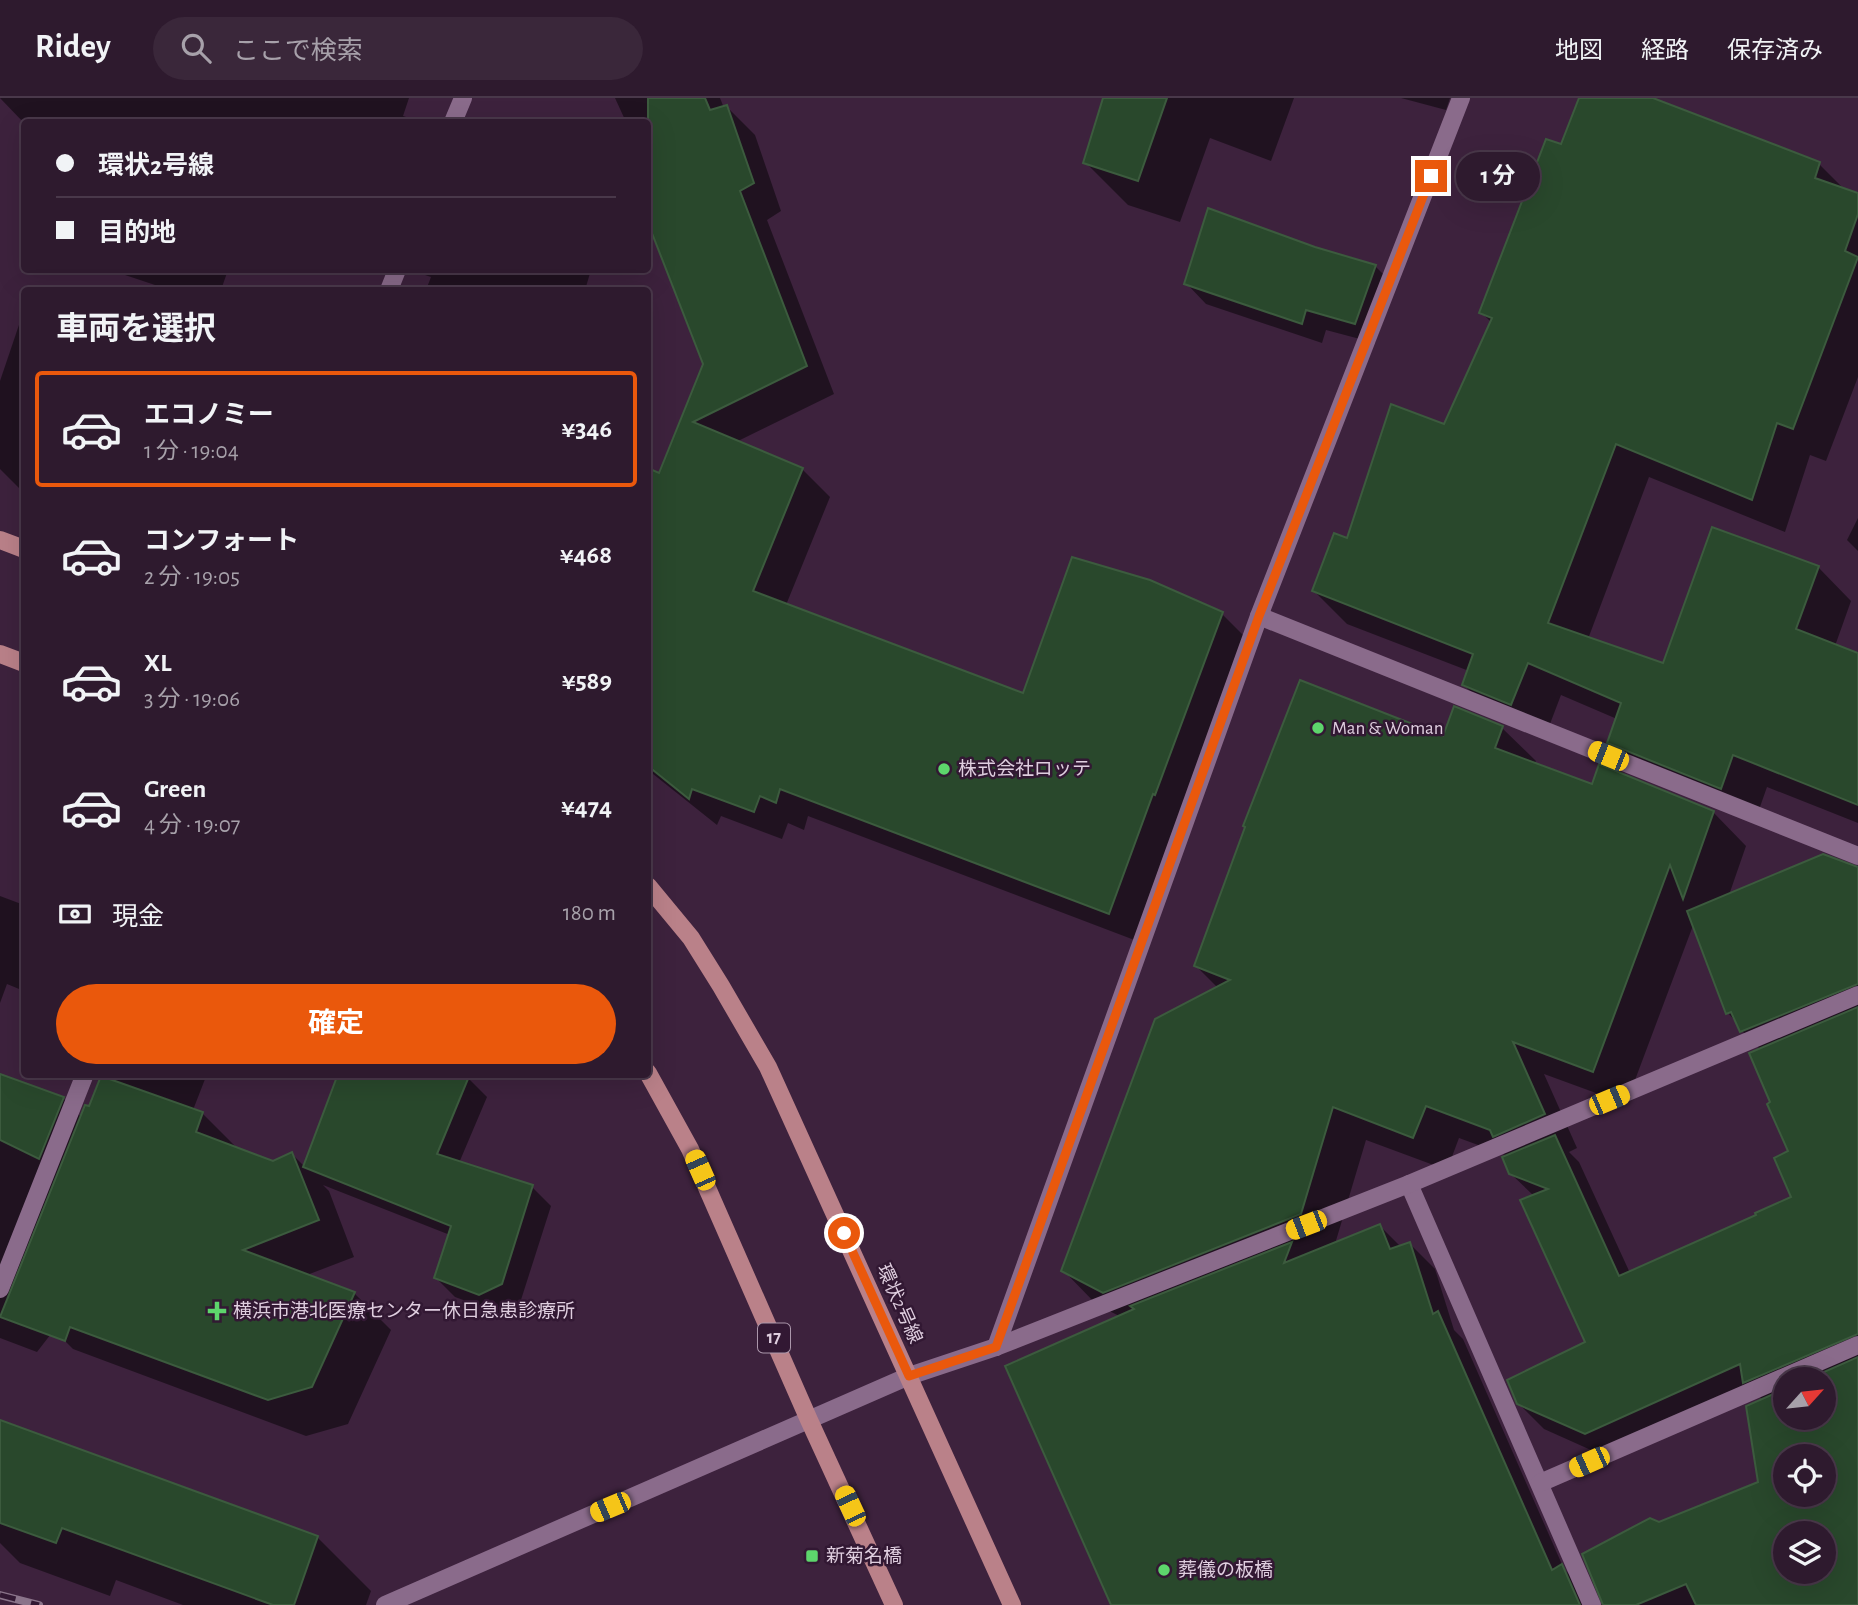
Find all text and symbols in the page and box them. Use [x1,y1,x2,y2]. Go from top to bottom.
search box [153,17,643,80]
icon: search [177,29,215,67]
text: Ridey [35,31,111,64]
text: ここで検索 [233,38,363,64]
text: 地図 [1555,39,1603,63]
text: 経路 [1641,39,1689,63]
text: 保存済み [1727,39,1823,63]
callout: 1 分 [1456,152,1540,200]
text: 環状2号線 [98,153,214,179]
route end [1415,160,1447,192]
text: 1 分 [1481,165,1515,188]
text: 目的地 [98,220,176,246]
text: 車両を選択 [56,313,216,345]
icon: car [60,398,123,461]
text: エコノミー [144,402,274,428]
text: ¥346 [561,416,612,442]
text: 1 分 · 19:04 [144,440,239,463]
icon: car [60,524,123,587]
text: コンフォート [144,528,299,554]
text: ¥468 [560,542,612,568]
text: 2 分 · 19:05 [144,566,240,589]
icon: car [60,650,123,713]
text: XL [144,650,171,676]
text: ¥589 [562,668,612,694]
text: 3 分 · 19:06 [144,688,240,711]
place label: Man & Woman [1332,719,1444,738]
marker: Man & Woman [1310,720,1326,736]
car [1585,738,1632,774]
place label: 株式会社ロッテ [958,758,1091,779]
marker: 株式会社ロッテ [936,761,952,777]
icon: car [60,776,123,839]
text: Green [144,776,206,802]
text: ¥474 [561,794,612,820]
text: 4 分 · 19:07 [144,814,240,837]
icon: cash [56,895,94,933]
text: 180 m [563,902,616,925]
text: 現金 [112,904,164,930]
button: 確定 [56,984,616,1064]
car [1586,1082,1633,1118]
car [682,1147,719,1193]
car [1283,1208,1330,1242]
route start [828,1217,860,1249]
street label: 環状2号線 [873,1261,926,1347]
place label: 横浜市港北医療センター休日急患診療所 [233,1300,575,1321]
marker: 横浜市港北医療センター休日急患診療所 [207,1301,227,1321]
road number: 17 [758,1324,790,1352]
north arrow [1773,1367,1836,1430]
map controls [1773,1367,1836,1584]
car [1566,1444,1613,1480]
button: locate [1773,1444,1836,1507]
car [832,1483,869,1529]
car [587,1489,634,1525]
button: layers [1773,1521,1836,1584]
place label: 新菊名橋 [826,1545,902,1566]
marker: 新菊名橋 [804,1548,820,1564]
place label: 葬儀の板橋 [1178,1559,1273,1580]
marker: 葬儀の板橋 [1156,1562,1172,1578]

